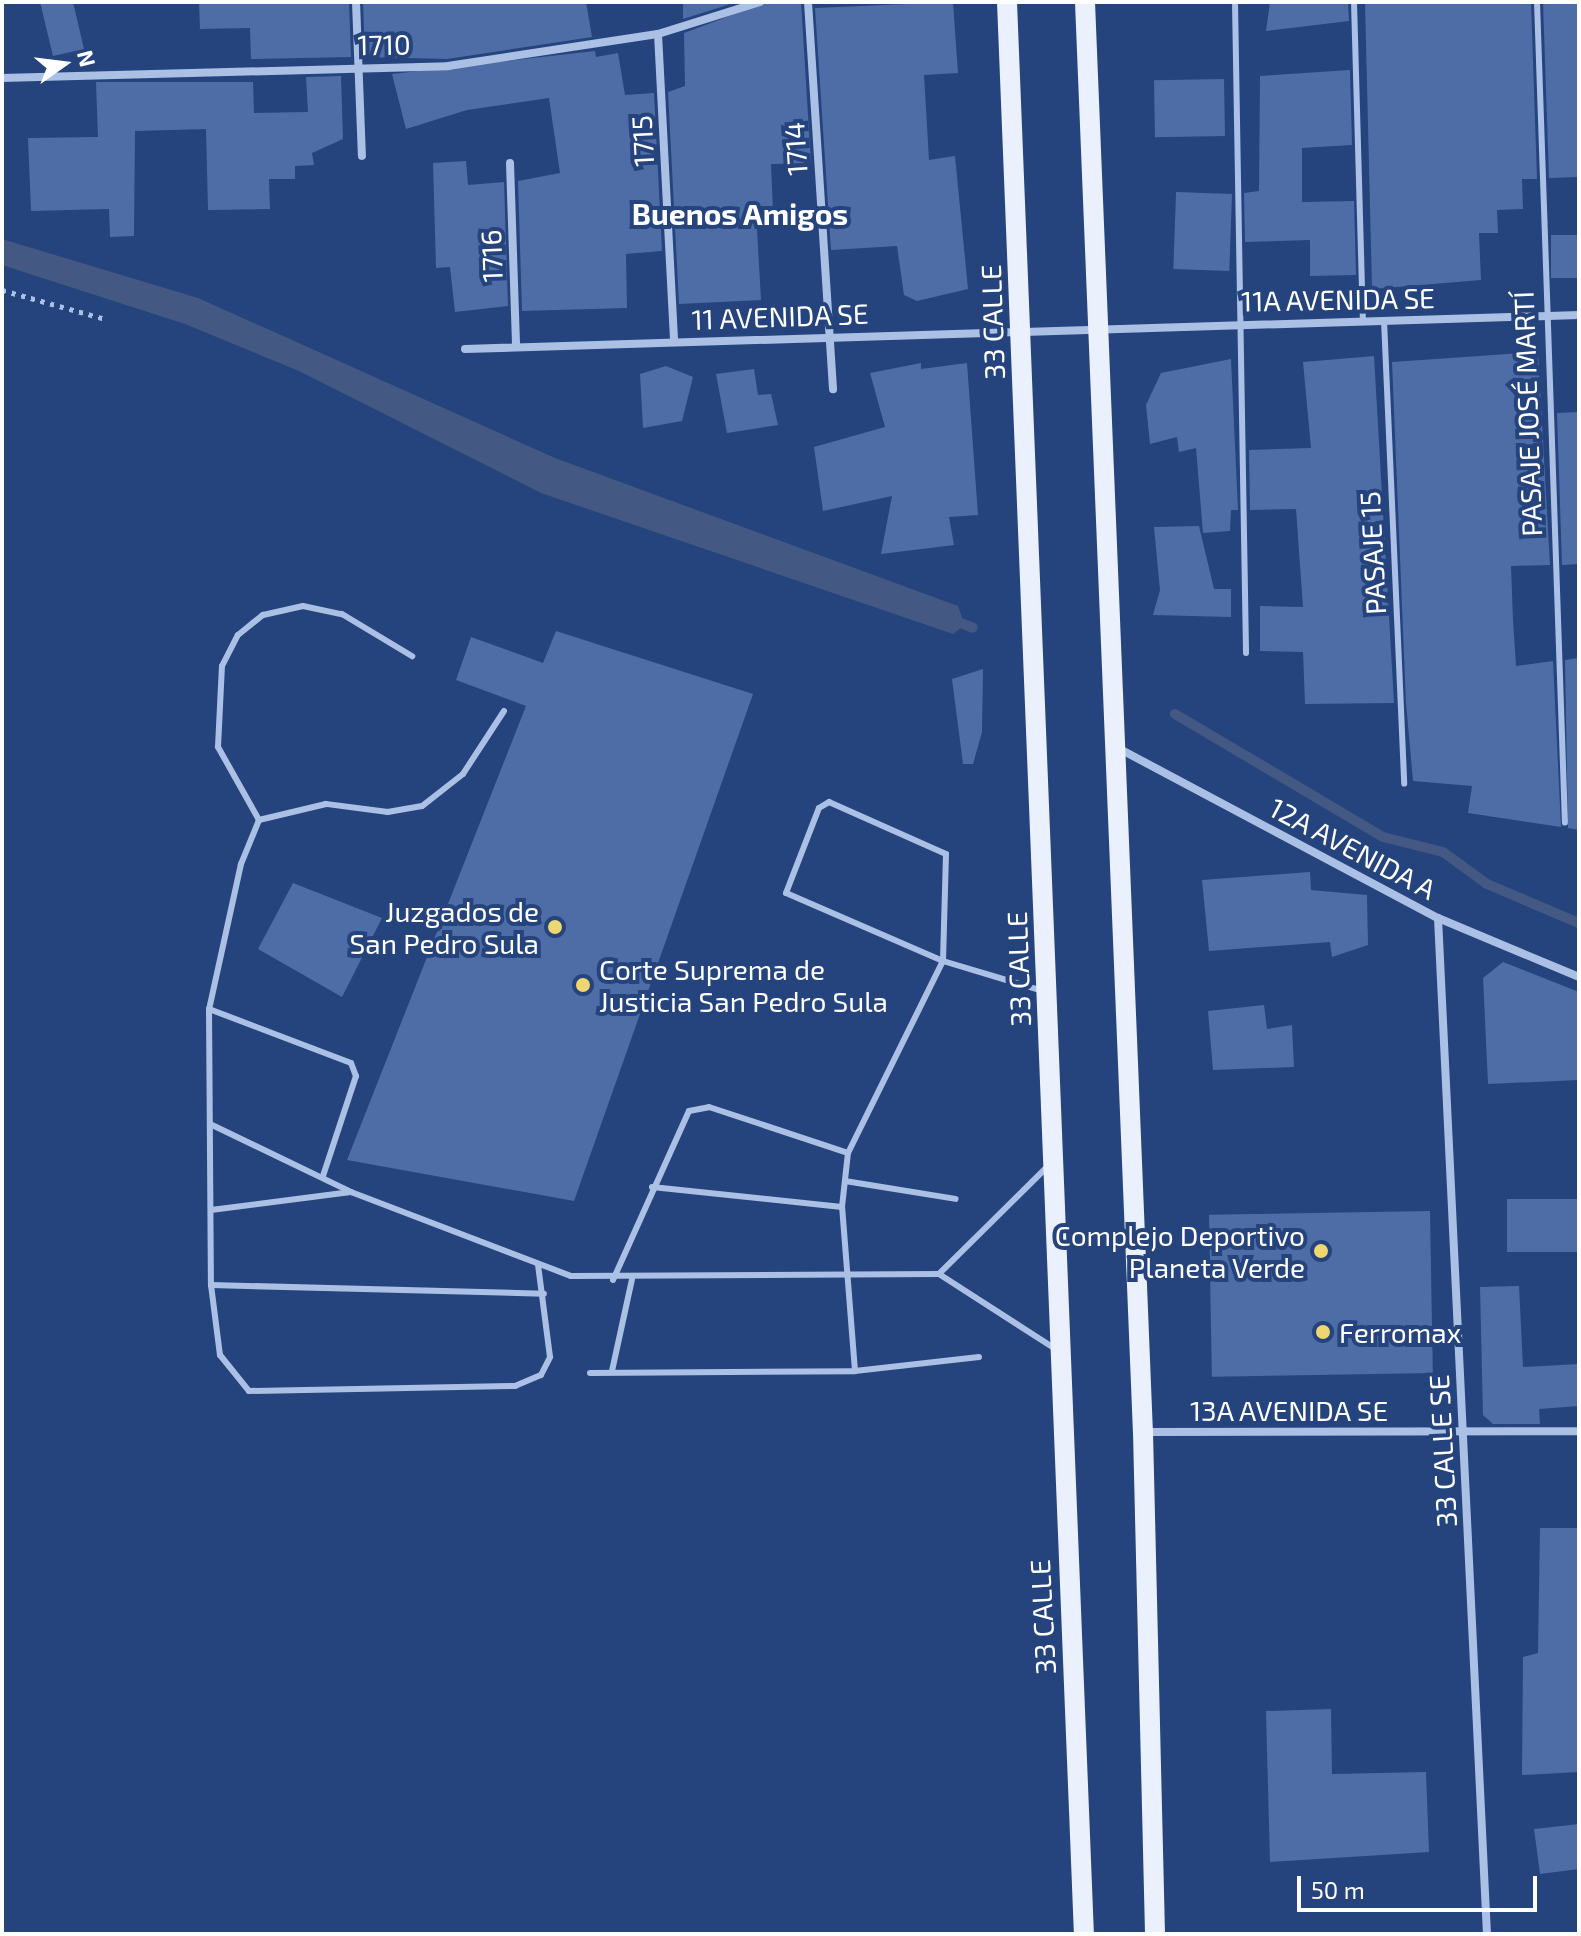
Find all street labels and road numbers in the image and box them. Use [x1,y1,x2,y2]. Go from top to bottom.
street label: 1710 [357,27,411,61]
street label: 1715 [624,114,660,168]
street label: 1714 [776,121,814,177]
street label: 1716 [473,229,509,283]
street label: 33 CALLE [973,264,1011,380]
street label: 11A AVENIDA SE [1240,280,1436,318]
street label: PASAJE JOSÉ MARTÍ [1506,291,1548,537]
street label: 11 AVENIDA SE [690,296,870,336]
street label: PASAJE 15 [1352,490,1392,616]
street label: 12A AVENIDA A [1263,789,1443,907]
street label: 33 CALLE [999,911,1037,1027]
street label: 33 CALLE SE [1421,1374,1463,1528]
street label: 13A AVENIDA SE [1189,1393,1389,1427]
street label: 33 CALLE [1022,1559,1062,1675]

